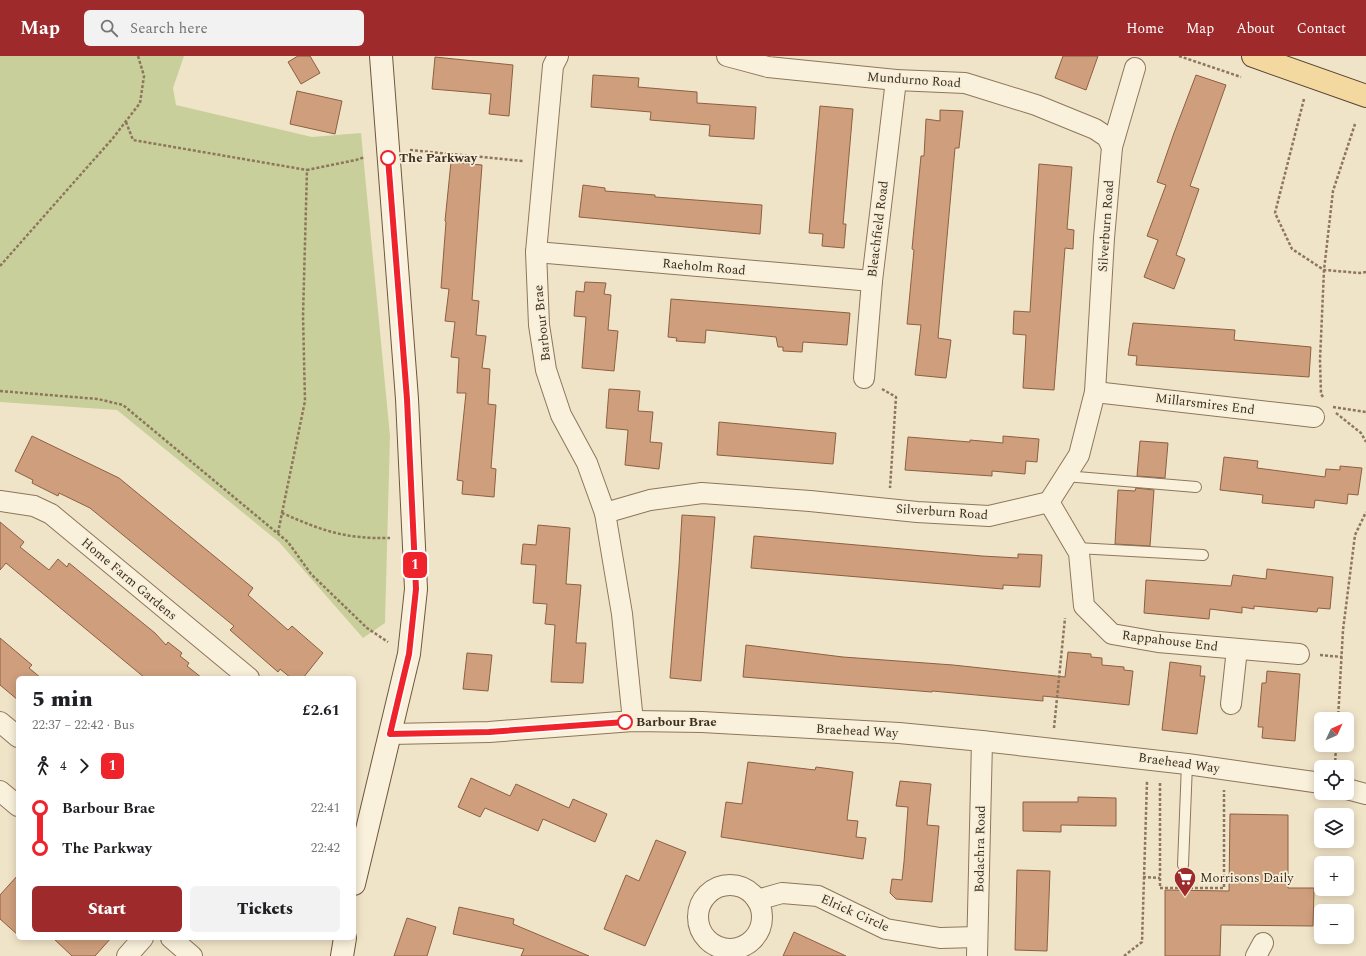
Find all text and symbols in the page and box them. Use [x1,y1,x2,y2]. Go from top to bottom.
search box [84,10,364,46]
text: Map [20,14,60,43]
icon: search [98,17,120,39]
text: Search here [130,17,208,40]
text: Home [1126,18,1164,39]
text: Map [1186,18,1214,39]
text: About [1236,18,1275,39]
text: Contact [1297,18,1346,39]
street label: Mundurno Road [866,67,962,93]
place label: The Parkway [399,148,478,168]
marker: The Parkway [380,150,396,166]
street label: Silverburn Road [1093,179,1119,273]
street label: Bleachfield Road [862,180,894,278]
street label: Raeholm Road [662,253,746,281]
street label: Barbour Brae [528,284,556,362]
street label: Millarsmires End [1154,388,1256,420]
street label: Silverburn Road [895,499,989,525]
street label: Home Farm Gardens [77,533,181,625]
line badge: 1 [402,552,428,578]
text: 1 [411,554,419,575]
street label: Rappahouse End [1121,625,1219,657]
text: 5 min [32,683,93,716]
text: £2.61 [302,699,340,722]
place label: Barbour Brae [636,712,717,732]
north arrow [1314,712,1354,752]
map controls [1314,712,1354,944]
marker: Barbour Brae [617,714,633,730]
text: 22:37 – 22:42 · Bus [32,715,135,735]
street label: Braehead Way [815,719,899,743]
street label: Braehead Way [1137,747,1222,779]
icon: walk [32,755,54,777]
icon: forward [73,755,95,777]
text: 1 [109,755,116,776]
text: 4 [60,756,67,776]
button: locate [1314,760,1354,800]
text: Barbour Brae [62,797,155,820]
text: 22:41 [311,798,340,818]
street label: Bodachra Road [969,805,991,893]
button: layers [1314,808,1354,848]
text: The Parkway [62,837,152,860]
text: 22:42 [311,838,340,858]
button: + [1314,856,1354,896]
supermarket icon: Morrisons Daily [1172,865,1198,898]
place label: Morrisons Daily [1200,868,1294,888]
button: Start [32,886,182,932]
button: Tickets [190,886,340,932]
street label: Elrick Circle [817,889,893,937]
button: − [1314,904,1354,944]

